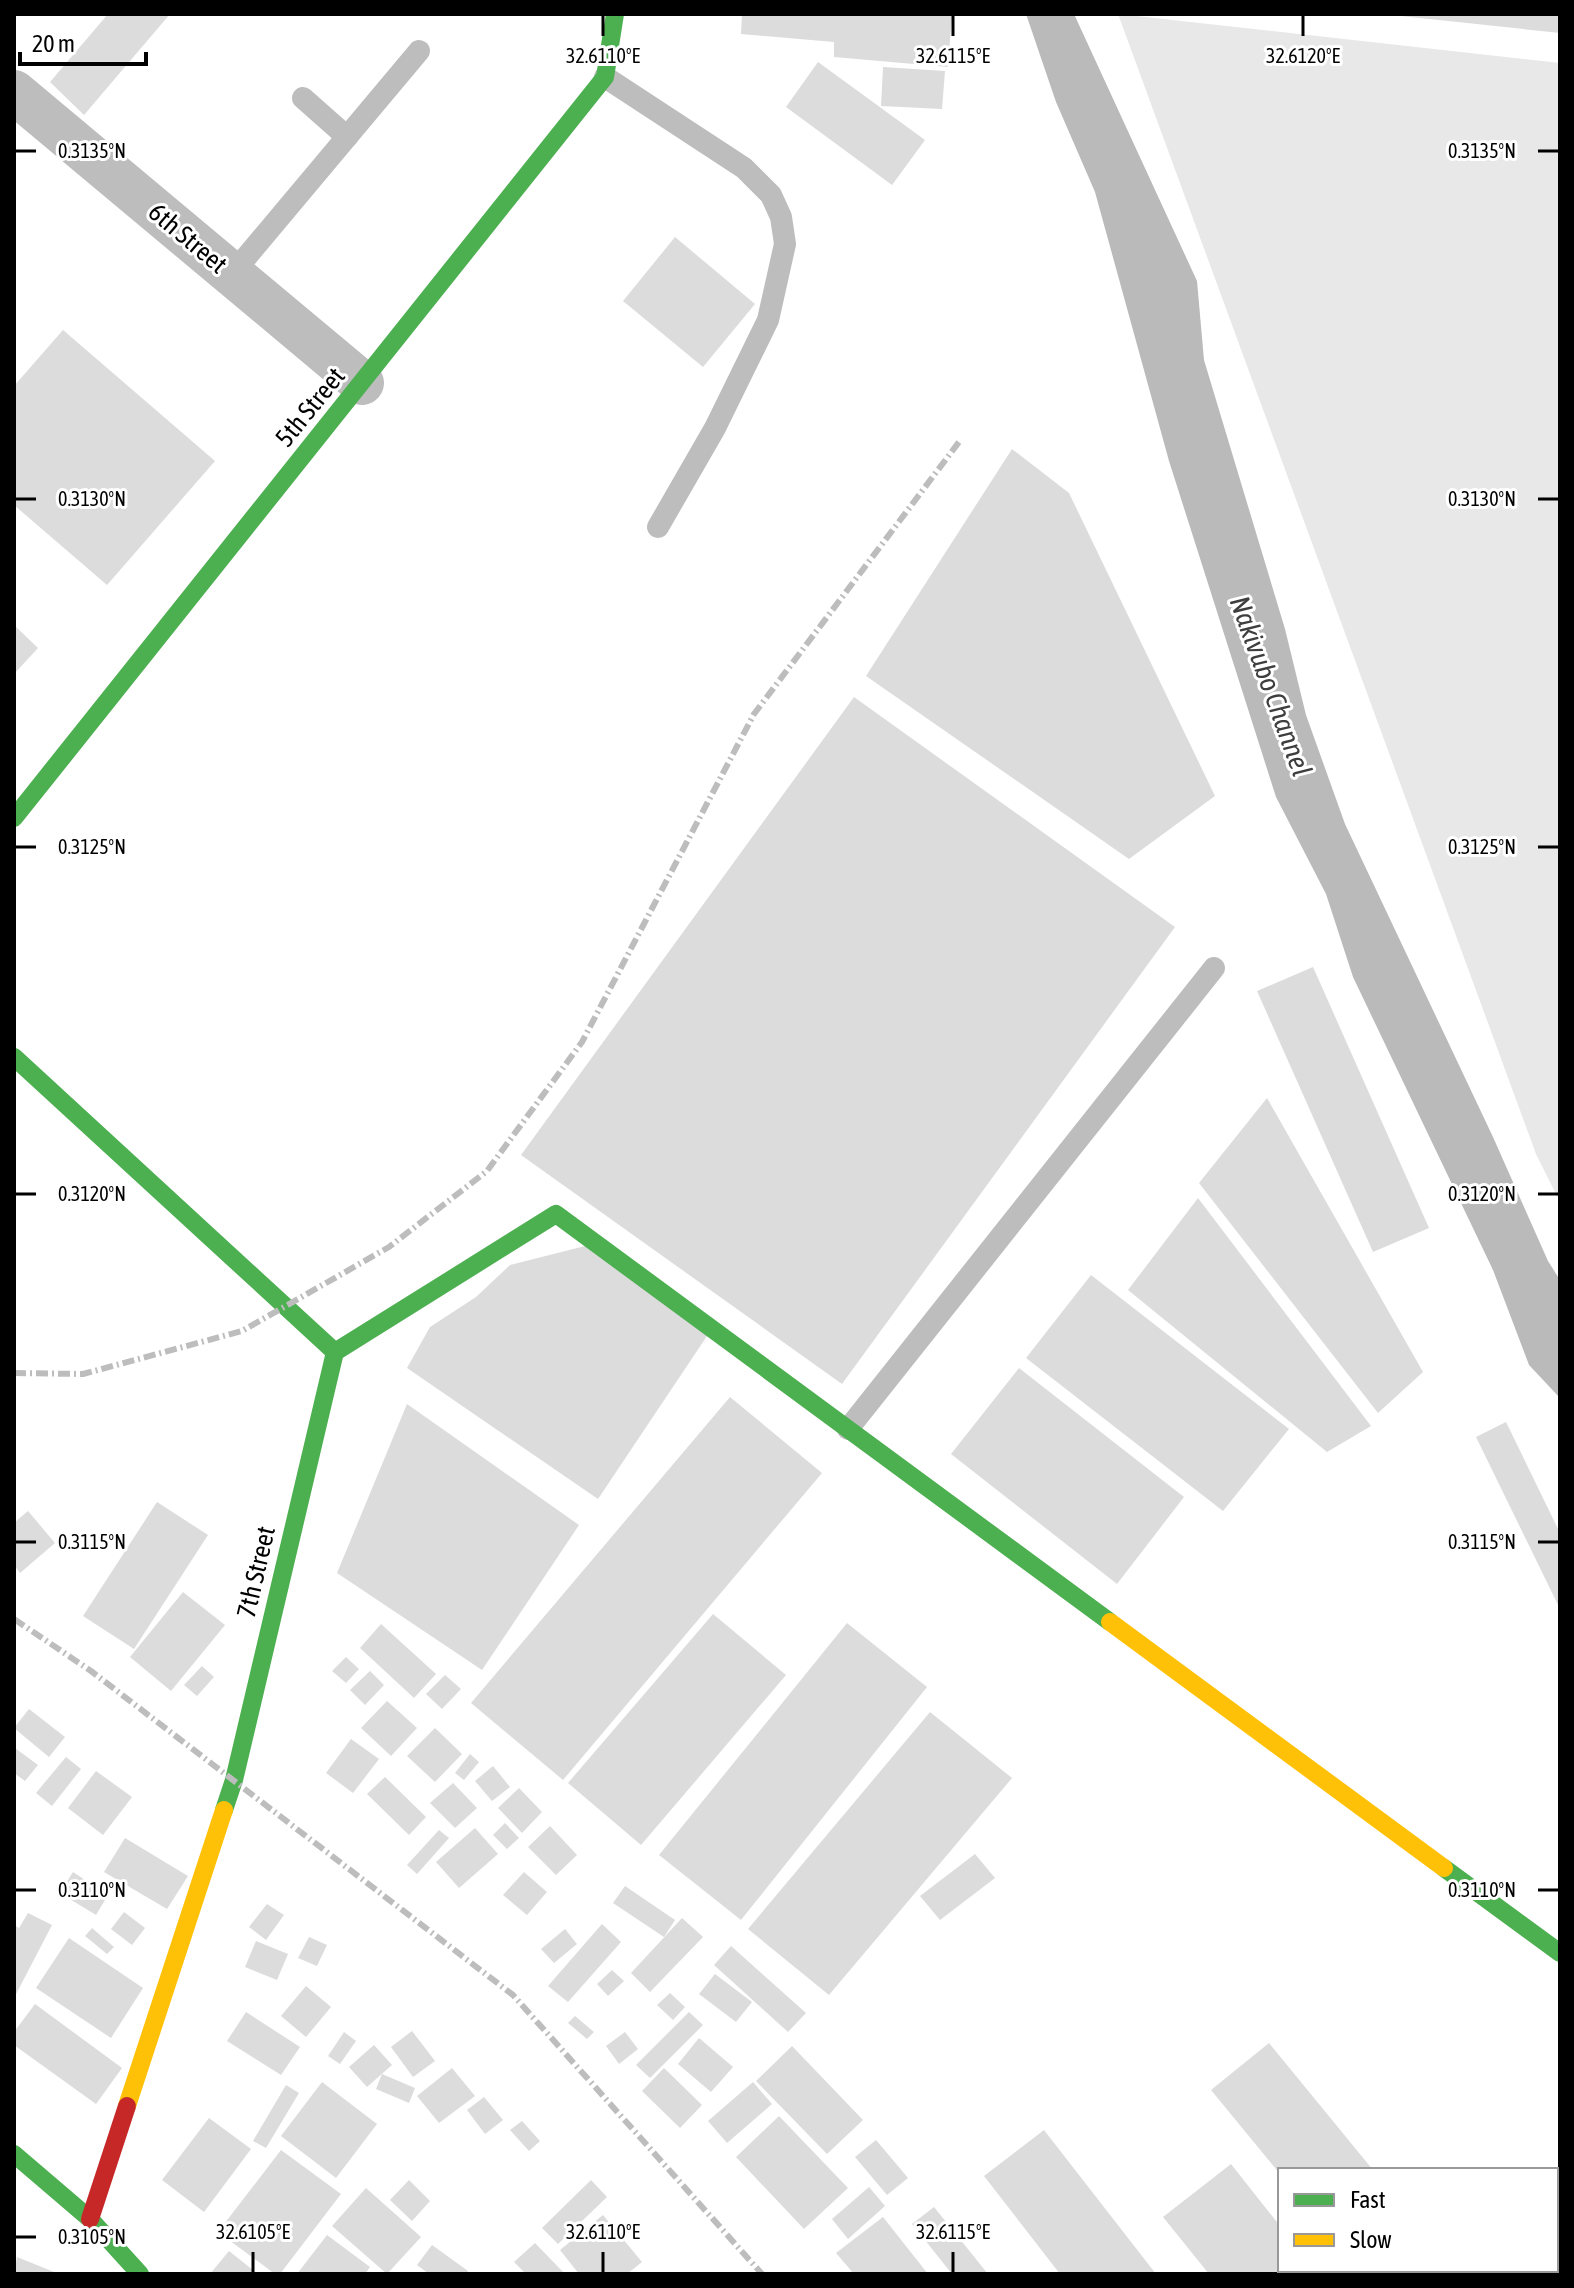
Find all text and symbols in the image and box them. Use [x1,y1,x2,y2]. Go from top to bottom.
scale bar [20,16,146,66]
text: 20 m [32,30,75,57]
text: 32.6110°E [566,44,640,67]
text: 32.6115°E [916,44,990,67]
text: 32.6120°E [1266,44,1340,67]
text: 0.3135°N [58,139,126,162]
text: 0.3135°N [1448,139,1516,162]
street label: 6th Street [143,197,233,279]
street label: 5th Street [269,361,351,453]
text: 0.3130°N [58,487,126,510]
text: 0.3130°N [1448,487,1516,510]
water label: Nakivubo Channel [1224,592,1318,780]
text: 0.3125°N [58,835,126,858]
text: 0.3125°N [1448,835,1516,858]
text: 0.3120°N [58,1182,126,1205]
text: 0.3120°N [1448,1182,1516,1205]
street label: 7th Street [231,1523,281,1621]
text: 0.3115°N [58,1530,126,1553]
text: 0.3115°N [1448,1530,1516,1553]
text: 0.3110°N [58,1878,126,1901]
text: 0.3110°N [1448,1878,1516,1901]
legend [1278,2168,1558,2272]
text: Fast [1350,2186,1386,2213]
text: 32.6105°E [216,2220,290,2243]
text: 32.6110°E [566,2220,640,2243]
text: 32.6115°E [916,2220,990,2243]
text: 0.3105°N [58,2225,126,2248]
text: Slow [1350,2226,1392,2253]

